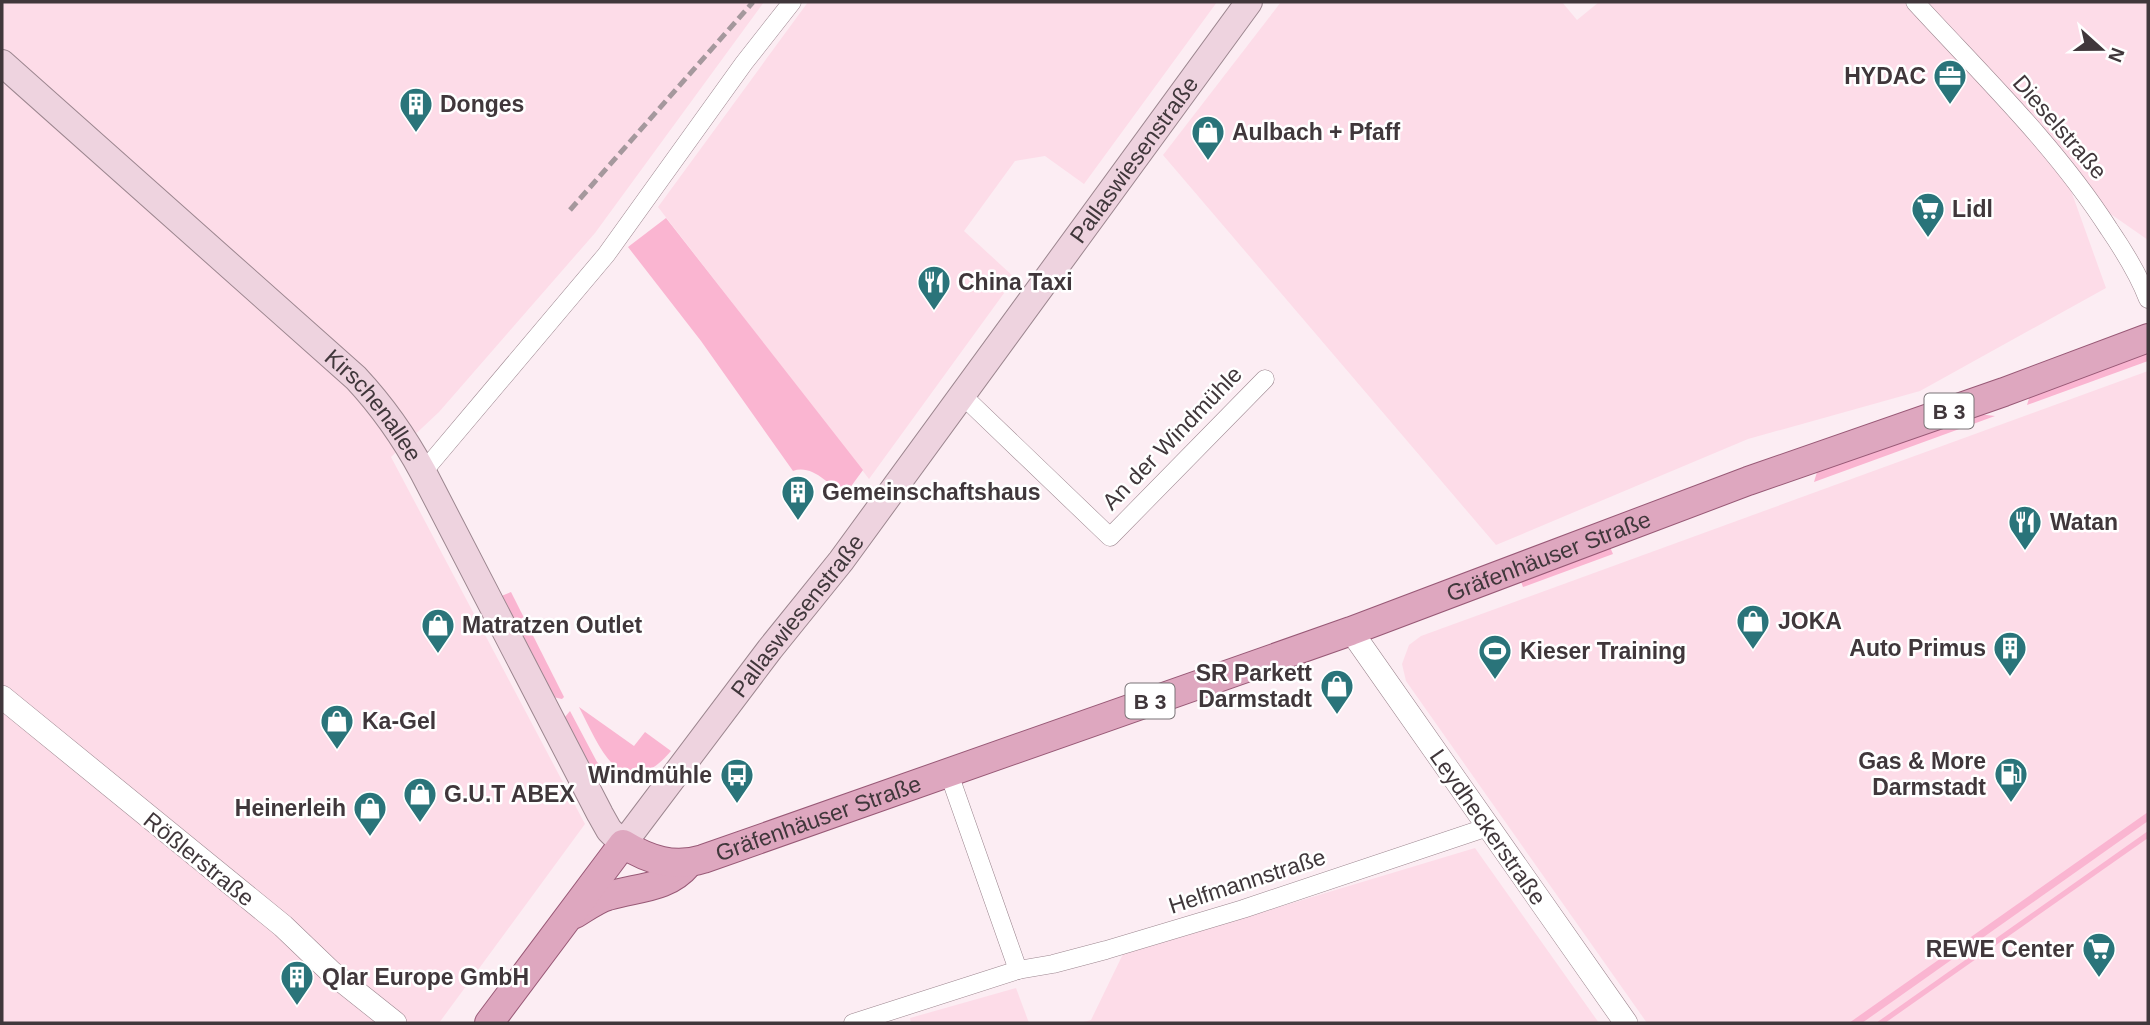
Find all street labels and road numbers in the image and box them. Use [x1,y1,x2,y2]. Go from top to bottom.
street label: Dieselstraße [2008,70,2112,184]
street label: Pallaswiesenstraße [1065,71,1203,248]
street label: Kirschenallee [320,344,427,466]
street label: An der Windmühle [1097,361,1247,515]
road number: B 3 [1924,394,1974,428]
street label: Gräfenhäuser Straße [1443,506,1654,607]
street label: Pallaswiesenstraße [725,529,869,702]
road number: B 3 [1126,684,1174,718]
street label: Leydheckerstraße [1425,744,1551,910]
street label: Gräfenhäuser Straße [712,770,925,867]
street label: Rößlerstraße [139,807,259,911]
street label: Helfmannstraße [1165,843,1329,919]

